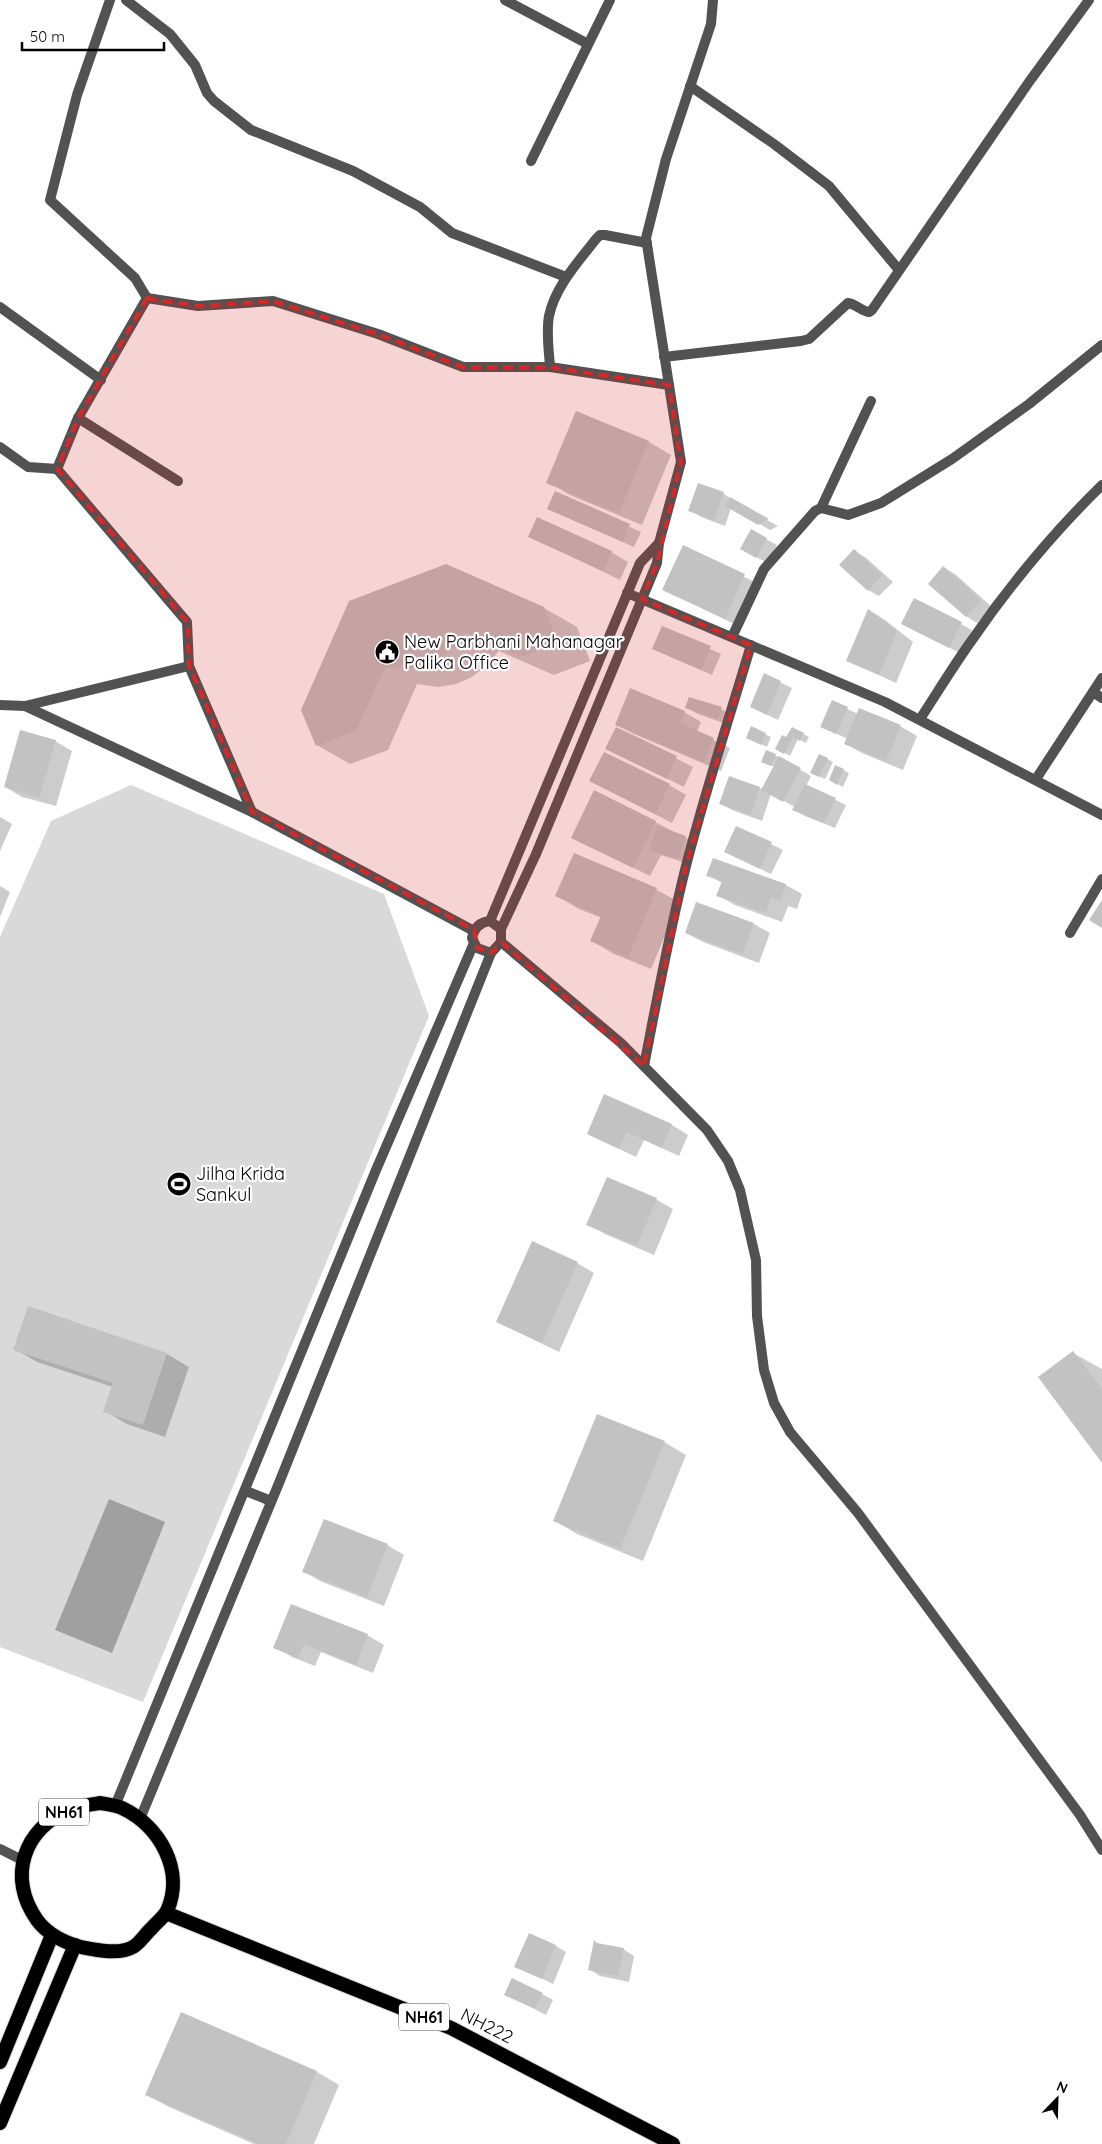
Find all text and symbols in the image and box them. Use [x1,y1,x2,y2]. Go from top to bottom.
scale bar [22,20,165,52]
text: 50 m [30,27,65,46]
place label: New Parbhani Mahanagar Palika Office [404,630,623,674]
public building icon: New Parbhani Mahanagar Palika Office [374,639,400,665]
place label: Jilha Krida Sankul [196,1162,285,1206]
sports icon: Jilha Krida Sankul [166,1171,192,1197]
road number: NH61 [39,1798,89,1825]
street label: NH222 [457,2003,517,2049]
road number: NH61 [399,2004,449,2030]
north arrow [1032,2074,1082,2124]
text: N [1054,2077,1070,2097]

